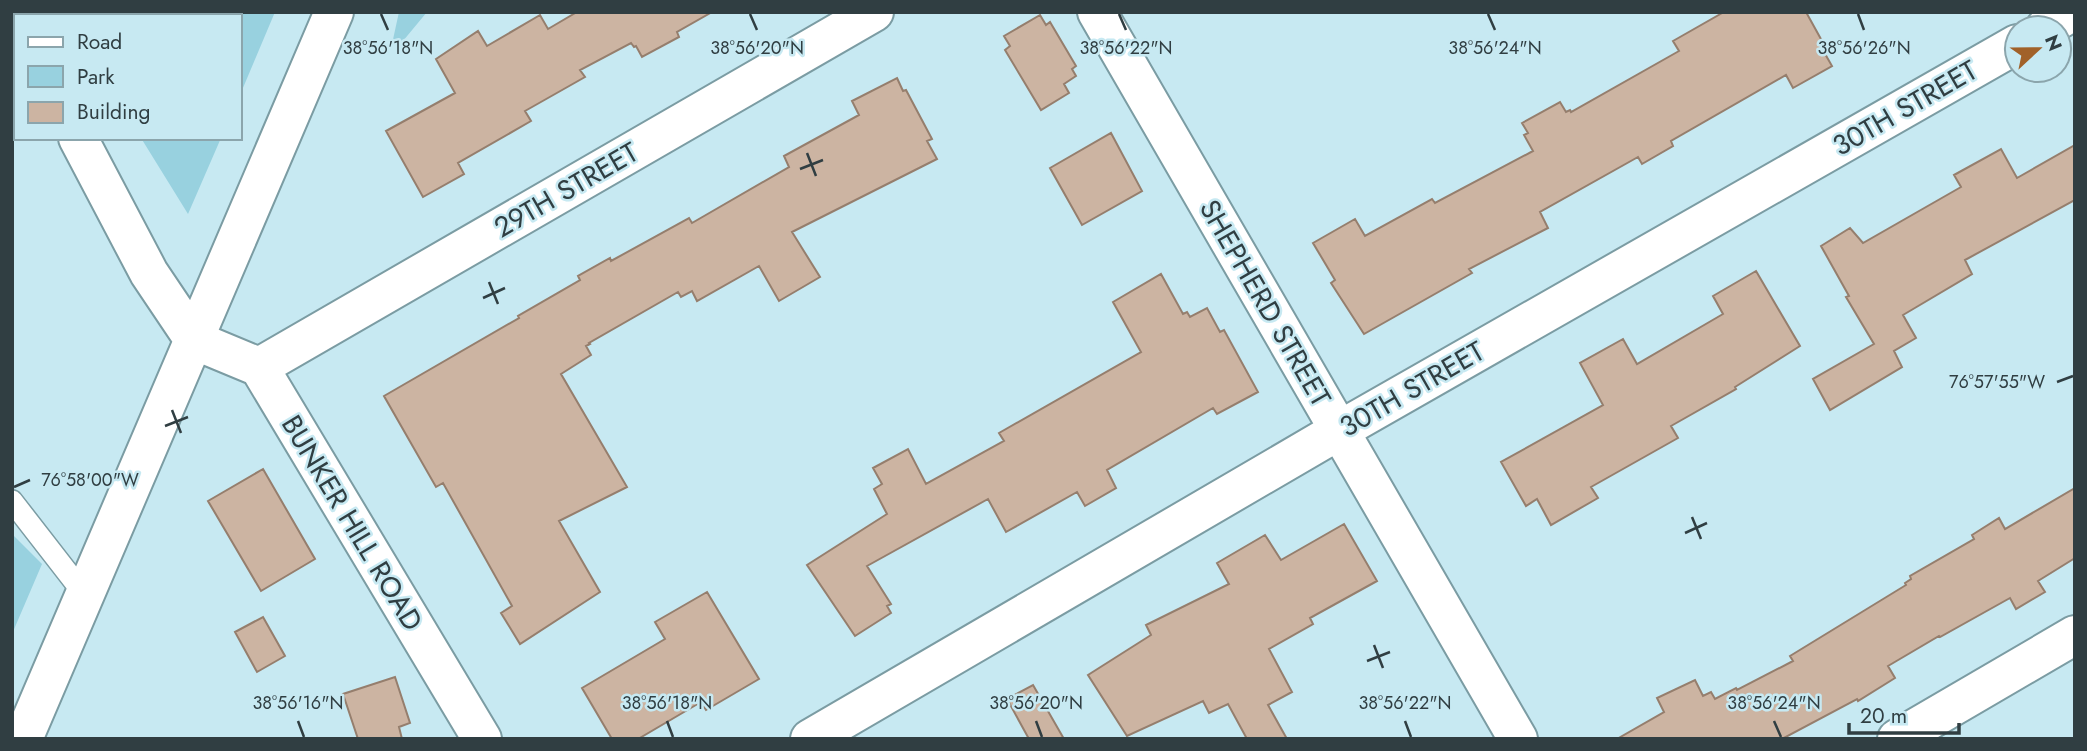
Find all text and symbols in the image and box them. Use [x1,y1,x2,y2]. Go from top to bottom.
legend [14,14,242,140]
north arrow [2003,14,2073,84]
text: Road [77,27,122,57]
text: N [2038,31,2069,55]
text: 38°56'18"N [343,35,433,61]
text: 38°56'20"N [710,35,804,61]
text: 38°56'22"N [1079,35,1173,61]
text: 38°56'24"N [1448,35,1542,61]
text: 38°56'26"N [1817,35,1911,61]
street label: 30TH STREET [1825,50,1985,166]
text: Park [77,62,115,92]
text: Building [77,97,150,127]
street label: 29TH STREET [486,132,646,248]
street label: SHEPHERD STREET [1189,192,1341,414]
street label: 30TH STREET [1332,331,1492,447]
text: 76°57'55"W [1949,369,2045,395]
street label: BUNKER HILL ROAD [271,407,433,639]
text: 76°58'00"W [41,467,139,493]
text: 38°56'16"N [252,690,344,716]
text: 38°56'18"N [622,690,712,716]
text: 38°56'20"N [989,690,1083,716]
text: 38°56'22"N [1358,690,1452,716]
text: 38°56'24"N [1727,690,1821,716]
scale bar [1849,692,1959,736]
text: 20 m [1860,701,1907,731]

